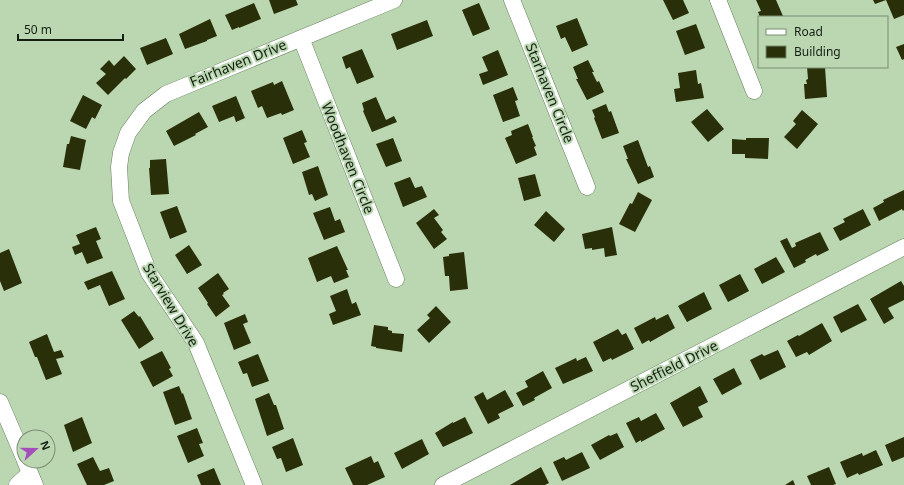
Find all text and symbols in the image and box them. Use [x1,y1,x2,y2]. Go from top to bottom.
scale bar [18,16,123,42]
legend [758,16,888,68]
text: 50 m [24,21,52,38]
text: Road [794,23,823,40]
street label: Fairhaven Drive [187,34,289,91]
street label: Starhaven Circle [522,40,579,146]
text: Building [794,43,841,60]
street label: Woodhaven Circle [317,99,379,216]
street label: Starview Drive [139,260,204,350]
street label: Sheffield Drive [627,335,721,396]
north arrow [16,429,56,469]
text: N [37,438,54,452]

